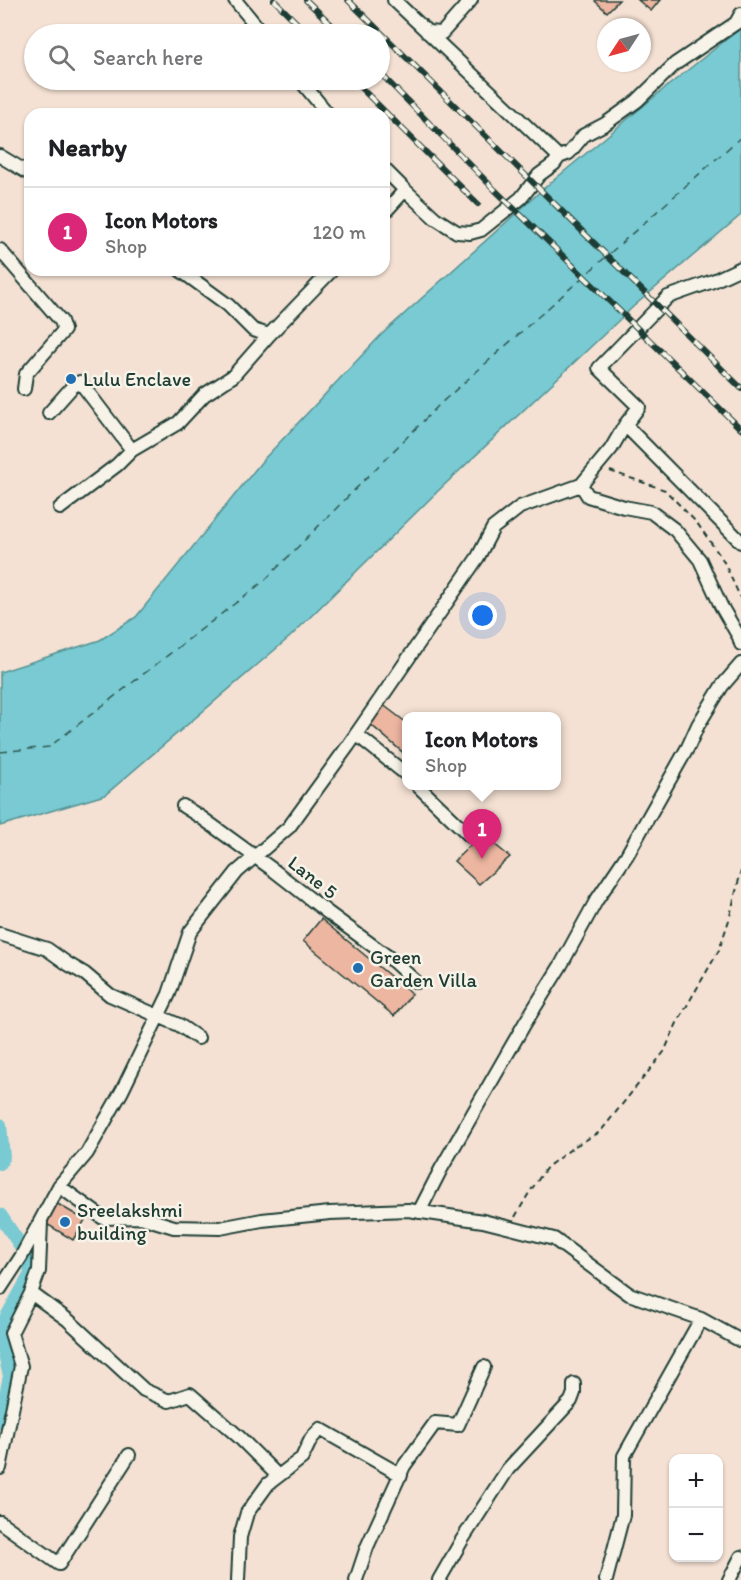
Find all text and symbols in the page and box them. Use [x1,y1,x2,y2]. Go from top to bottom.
north arrow [597,18,651,72]
search box [24,24,390,90]
icon: search [45,41,78,74]
text: Search here [93,44,203,71]
text: Nearby [48,131,127,163]
text: Icon Motors [105,207,218,234]
text: 1 [63,220,72,244]
text: 120 m [313,220,366,244]
text: Shop [105,234,147,258]
place label: Lulu Enclave [83,367,191,391]
marker: Lulu Enclave [64,372,78,386]
your location [468,601,497,630]
popup [402,712,561,790]
text: Icon Motors [425,726,538,753]
text: Shop [425,753,467,777]
pin: 1 [462,810,502,859]
street label: Lane 5 [283,850,343,904]
place label: Green Garden Villa [370,945,477,992]
marker: Green Garden Villa [351,961,365,975]
place label: Sreelakshmi building [77,1198,183,1245]
marker: Sreelakshmi building [58,1215,72,1229]
map controls [669,1454,723,1562]
button: + [669,1454,723,1508]
button: − [669,1508,723,1562]

